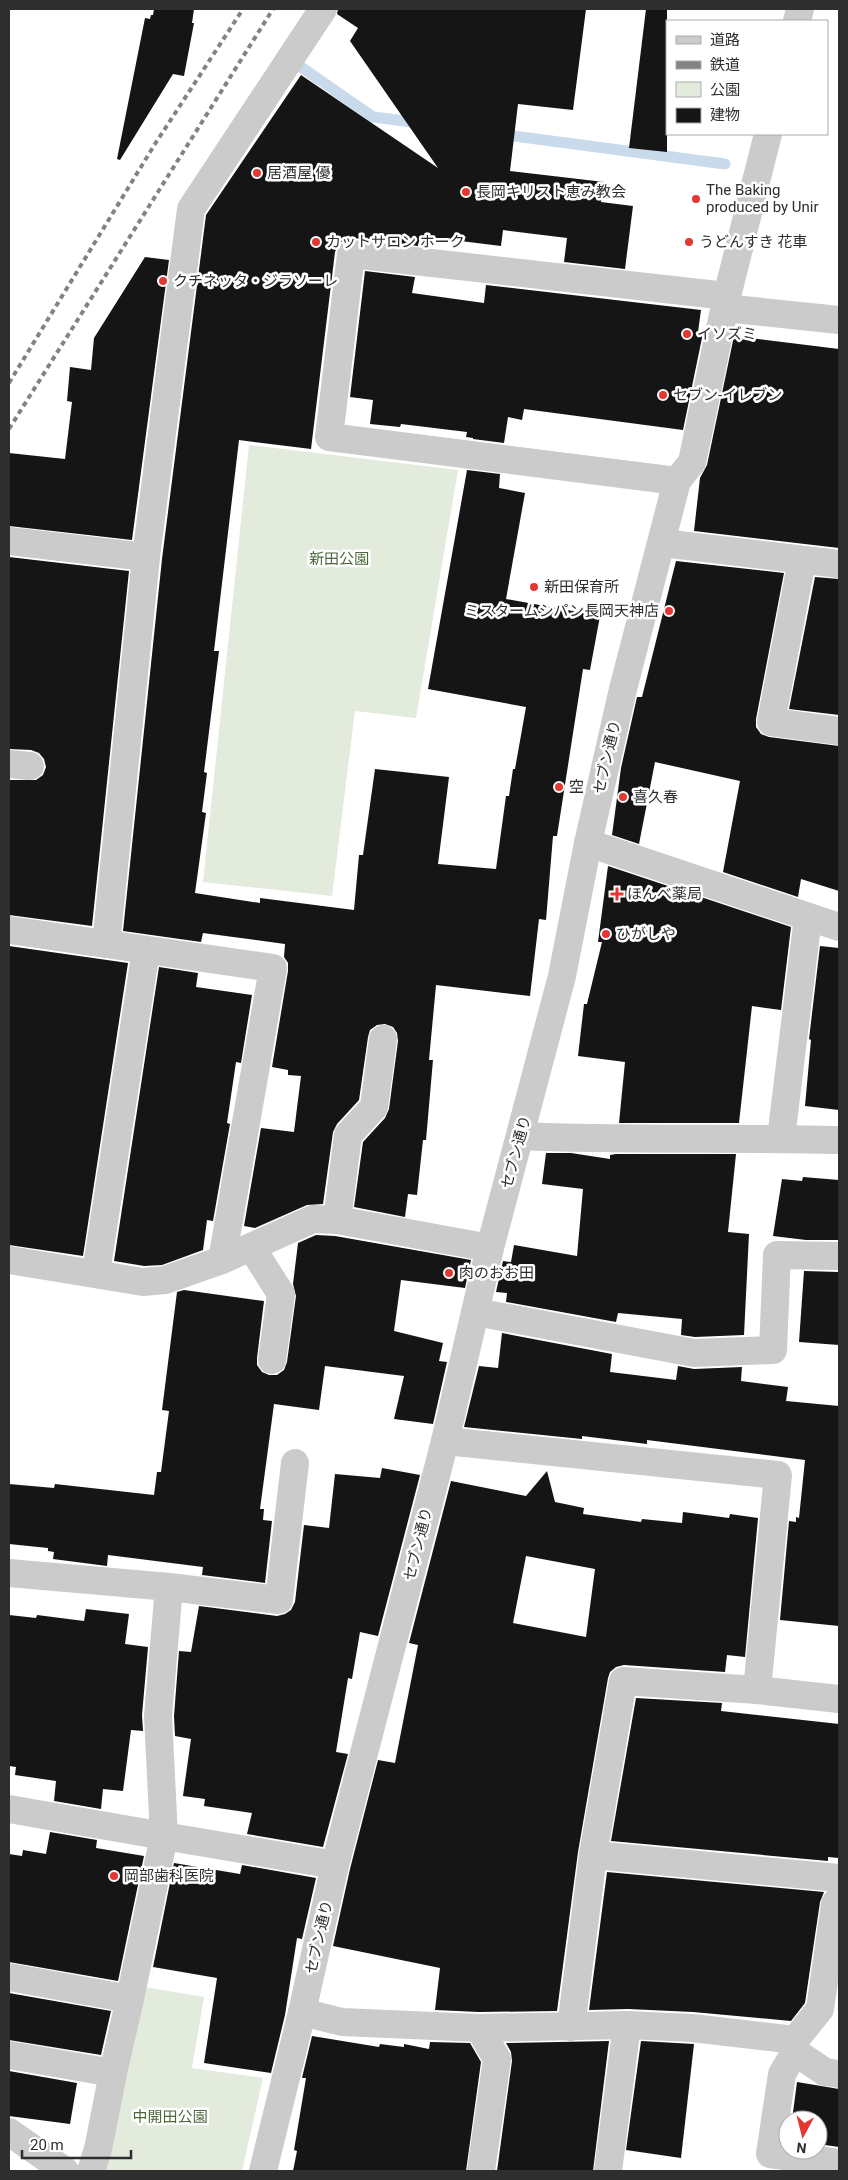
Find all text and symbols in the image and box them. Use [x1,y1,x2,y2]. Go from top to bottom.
legend [666,20,828,135]
text: 道路 [710,31,740,49]
text: 鉄道 [710,56,740,74]
text: 公園 [710,81,740,99]
text: 建物 [710,106,740,124]
place label: 居酒屋 優 [267,164,331,182]
marker: 居酒屋 優 [251,167,263,179]
place label: The Baking produced by Unir [706,181,819,216]
place label: 長岡キリスト恵み教会 [476,183,626,201]
marker: 長岡キリスト恵み教会 [460,186,472,198]
marker: The Baking produced by Unir [690,193,702,205]
place label: カットサロン ホーク [326,233,465,251]
place label: うどんすき 花車 [699,233,807,251]
marker: カットサロン ホーク [310,236,322,248]
marker: うどんすき 花車 [683,236,695,248]
place label: クチネッタ・ジラソーレ [173,272,338,290]
marker: クチネッタ・ジラソーレ [157,275,169,287]
place label: イソズミ [697,325,757,343]
marker: イソズミ [681,328,693,340]
place label: セブン-イレブン [673,386,782,404]
marker: セブン-イレブン [657,389,669,401]
park label: 新田公園 [309,550,369,568]
place label: 新田保育所 [544,578,619,596]
marker: 新田保育所 [528,581,540,593]
place label: ミスタームシパン長岡天神店 [464,602,659,620]
marker: ミスタームシパン長岡天神店 [663,605,675,617]
street label: セブン通り [590,718,624,796]
place label: 空 [569,778,584,796]
marker: 空 [553,781,565,793]
place label: 喜久春 [633,788,678,806]
marker: 喜久春 [617,791,629,803]
place label: ほんべ薬局 [627,885,702,903]
marker: ほんべ薬局 [611,888,623,900]
place label: ひがしや [616,925,676,943]
marker: ひがしや [600,928,612,940]
street label: セブン通り [498,1113,534,1191]
place label: 肉のおお田 [459,1264,534,1282]
marker: 肉のおお田 [443,1267,455,1279]
street label: セブン通り [400,1505,436,1583]
place label: 岡部歯科医院 [124,1867,214,1885]
marker: 岡部歯科医院 [108,1870,120,1882]
street label: セブン通り [302,1898,336,1976]
park label: 中開田公園 [132,2108,208,2126]
north arrow [778,2110,828,2160]
scale bar [22,2128,131,2160]
text: 20 m [30,2136,64,2154]
text: N [796,2139,807,2156]

